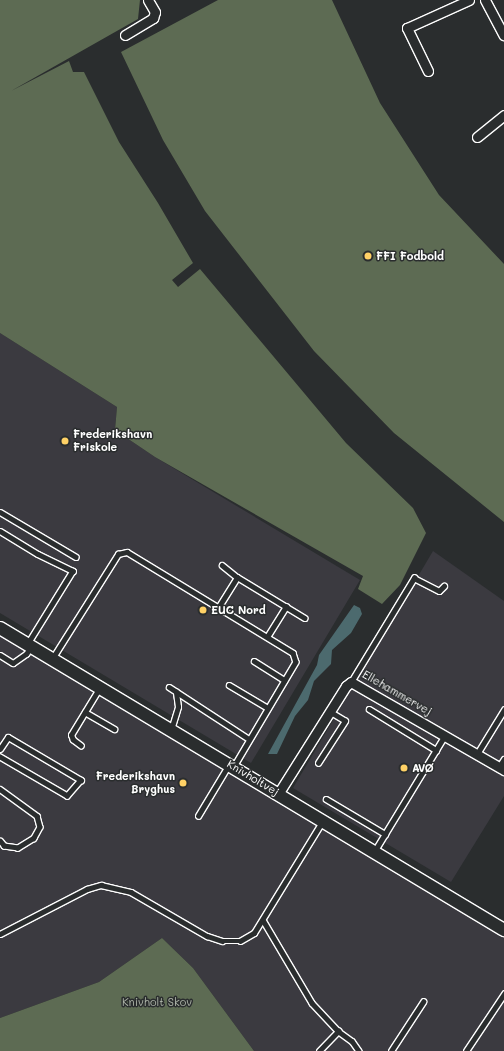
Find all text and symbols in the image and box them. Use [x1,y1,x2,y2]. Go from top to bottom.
place label: FFI Fodbold [376,249,444,263]
marker: FFI Fodbold [363,251,373,261]
place label: Frederikshavn Friskole [73,428,152,454]
marker: Frederikshavn Friskole [60,436,70,446]
place label: EUC Nord [211,603,266,617]
marker: EUC Nord [198,605,208,615]
street label: Ellehammervej [360,668,434,718]
street label: Knivholtvej [224,757,282,799]
place label: AVØ [412,761,434,775]
marker: AVØ [399,763,409,773]
place label: Frederikshavn Bryghus [96,770,175,796]
marker: Frederikshavn Bryghus [178,778,188,788]
park label: Knivholt Skov [122,995,192,1009]

